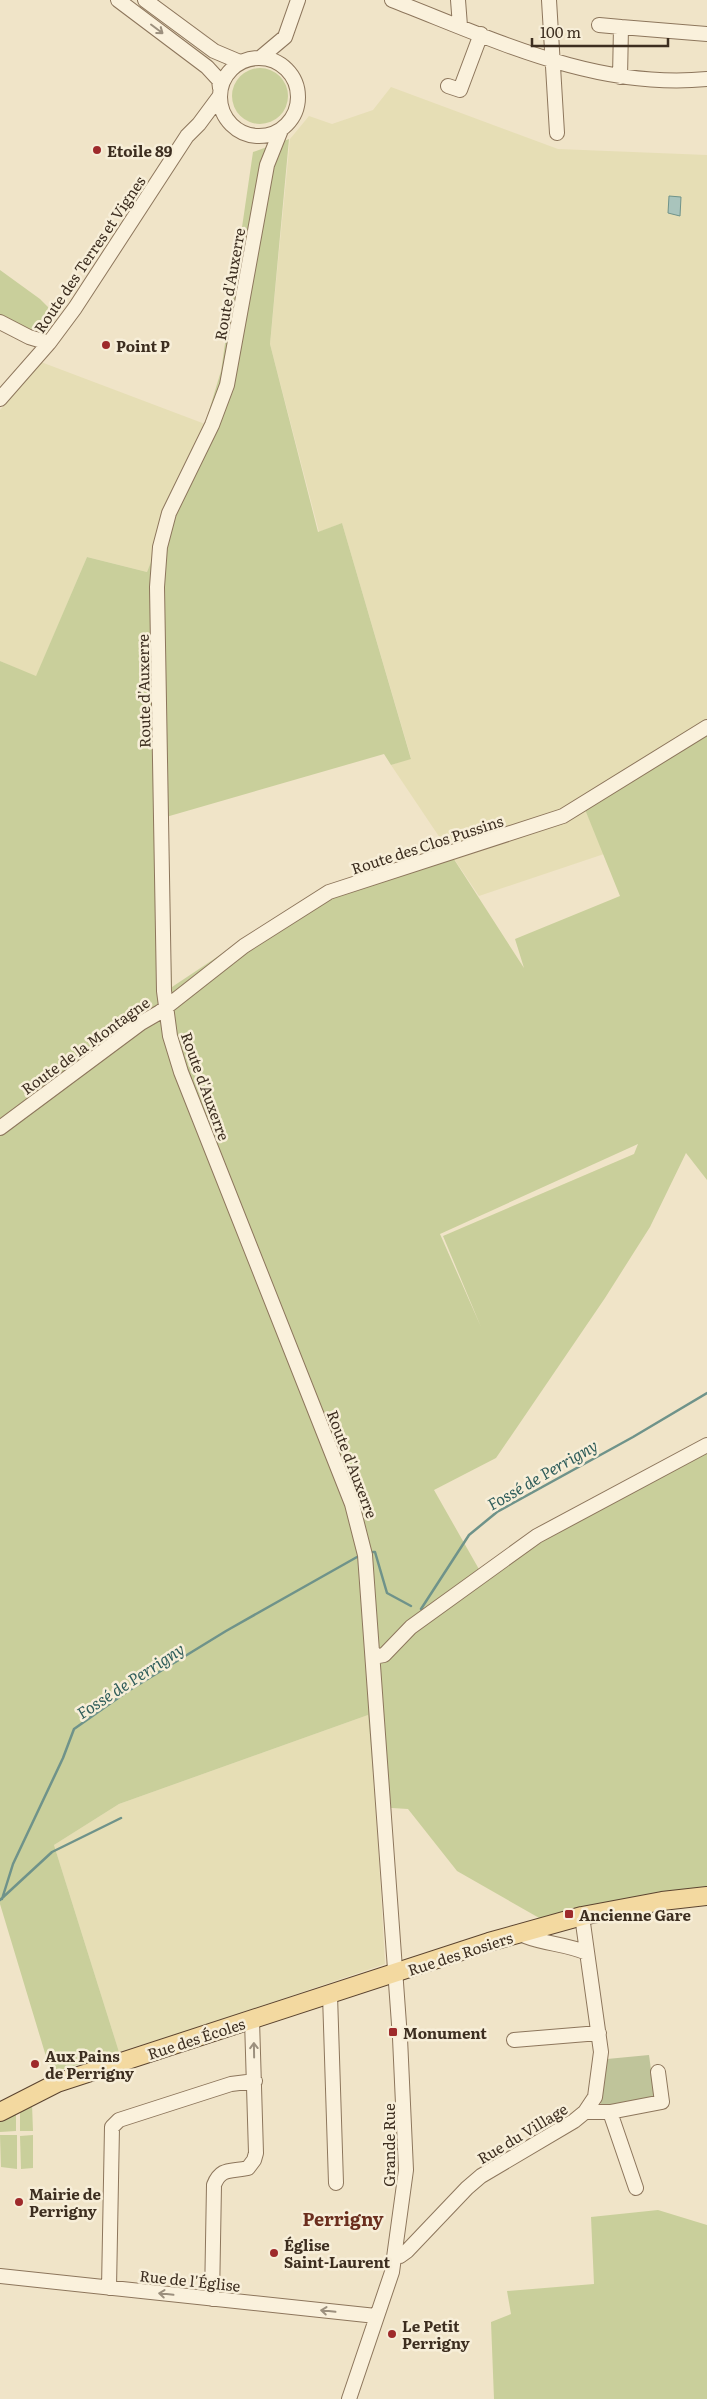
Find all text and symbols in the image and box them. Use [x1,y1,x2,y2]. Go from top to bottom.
scale bar [532,15,668,47]
text: 100 m [540,20,581,43]
one-way arrow [150,24,163,35]
place label: Etoile 89 [107,139,173,162]
marker: Etoile 89 [91,144,103,156]
street label: Route des Terres et Vignes [28,171,150,337]
street label: Route d'Auxerre [208,226,250,342]
place label: Point P [116,334,170,357]
marker: Point P [100,339,112,351]
street label: Route d'Auxerre [131,634,155,748]
street label: Route des Clos Pussins [348,808,506,879]
street label: Route de la Montagne [16,990,154,1099]
street label: Route d'Auxerre [176,1028,236,1144]
street label: Route d'Auxerre [322,1407,384,1522]
water label: Fossé de Perrigny [482,1433,602,1515]
water label: Fossé de Perrigny [71,1636,189,1724]
place label: Ancienne Gare [579,1903,691,1926]
marker: Ancienne Gare [563,1908,575,1920]
street label: Rue des Rosiers [405,1925,516,1981]
street label: Rue des Écoles [144,2011,248,2065]
place label: Monument [403,2021,487,2044]
marker: Monument [387,2026,399,2038]
one-way arrow [249,2043,259,2059]
place label: Aux Pains de Perrigny [45,2044,135,2084]
marker: Aux Pains de Perrigny [29,2058,41,2070]
street label: Rue du Village [472,2097,572,2169]
street label: Grande Rue [377,2103,400,2187]
place label: Mairie de Perrigny [29,2182,102,2222]
marker: Mairie de Perrigny [13,2196,25,2208]
district label: Perrigny [302,2205,384,2232]
place label: Église Saint-Laurent [284,2233,390,2273]
marker: Église Saint-Laurent [268,2247,280,2259]
street label: Rue de l'Église [138,2263,242,2297]
one-way arrow [158,2289,174,2299]
one-way arrow [320,2306,336,2316]
place label: Le Petit Perrigny [402,2314,470,2354]
marker: Le Petit Perrigny [386,2328,398,2340]

